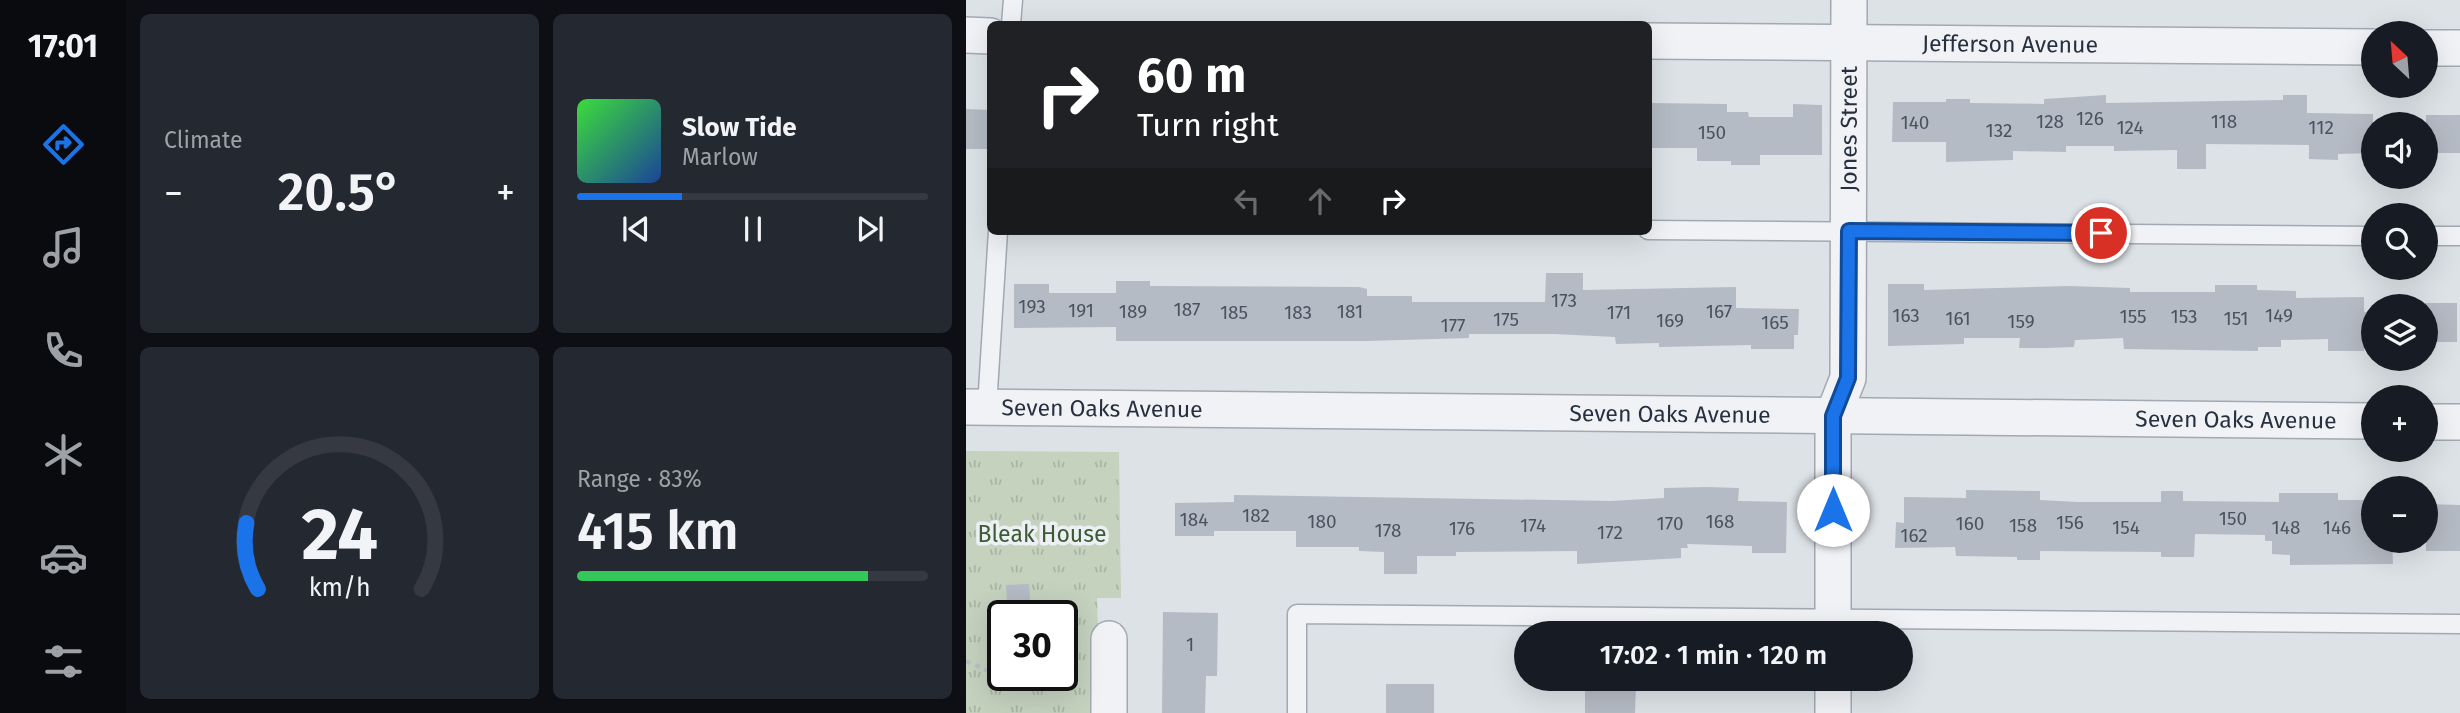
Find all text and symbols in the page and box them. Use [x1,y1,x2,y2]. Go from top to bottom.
north arrow [2361,21,2438,98]
map controls [2361,21,2438,553]
text: 17:01 [28,27,98,65]
street label: Jefferson Avenue [1922,29,2098,59]
text: 60 m [1137,46,1246,105]
icon: right [1022,49,1113,140]
street label: Jones Street [1834,65,1863,192]
text: Turn right [1137,106,1279,144]
house number: 126 [2076,107,2104,130]
house number: 128 [2036,110,2064,133]
house number: 118 [2211,110,2237,133]
house number: 140 [1901,111,1929,134]
text: Slow Tide [682,112,797,143]
button: sound [2361,112,2438,189]
house number: 124 [2116,116,2144,139]
house number: 112 [2308,116,2334,139]
house number: 132 [1986,119,2012,142]
icon: directions [39,120,88,169]
house number: 150 [1698,121,1726,144]
text: Climate [164,126,243,154]
text: Marlow [682,143,758,171]
text: 20.5° [278,161,401,224]
text: − [164,170,183,216]
text: + [496,170,515,216]
icon: left [1228,182,1266,220]
icon: ahead [1301,182,1339,220]
icon: right [1374,182,1412,220]
pin [2071,203,2131,263]
button: search [2361,203,2438,280]
icon: previous [617,210,655,248]
icon: pause [734,210,772,248]
icon: next [851,210,889,248]
icon: arrive [2082,214,2120,252]
icon: music [39,223,88,272]
house number: 173 [1551,289,1577,312]
button: layers [2361,294,2438,371]
house number: 193 [1018,295,1046,318]
house number: 187 [1174,298,1200,321]
house number: 191 [1068,299,1094,322]
house number: 189 [1119,300,1147,323]
house number: 181 [1337,300,1363,323]
house number: 167 [1706,300,1732,323]
house number: 185 [1220,301,1248,324]
house number: 183 [1284,301,1312,324]
house number: 171 [1607,301,1631,324]
house number: 163 [1892,304,1920,327]
house number: 149 [2265,304,2293,327]
house number: 155 [2119,305,2147,328]
house number: 153 [2170,305,2198,328]
house number: 161 [1945,307,1971,330]
house number: 151 [2223,307,2249,330]
house number: 175 [1493,308,1519,331]
house number: 169 [1656,309,1684,332]
house number: 159 [2007,310,2035,333]
house number: 165 [1761,311,1789,334]
house number: 177 [1440,314,1466,337]
icon: phone [39,326,88,375]
button: + [2361,385,2438,462]
street label: Seven Oaks Avenue [1001,393,1203,423]
street label: Seven Oaks Avenue [1569,399,1771,429]
street label: Seven Oaks Avenue [2135,405,2337,435]
icon: climate [39,430,88,479]
text: Range · 83% [577,465,702,493]
position arrow [1796,473,1870,547]
button: − [2361,476,2438,553]
text: 24 [301,491,378,578]
text: 415 km [577,500,739,563]
house number: 182 [1242,504,1270,527]
house number: 150 [2219,507,2247,530]
house number: 184 [1180,508,1208,531]
house number: 180 [1307,510,1337,533]
house number: 168 [1706,510,1734,533]
house number: 156 [2056,511,2084,534]
house number: 170 [1656,512,1684,535]
house number: 160 [1956,512,1984,535]
house number: 174 [1520,514,1546,537]
house number: 158 [2009,514,2037,537]
house number: 154 [2112,516,2140,539]
house number: 148 [2272,516,2300,539]
house number: 146 [2323,516,2351,539]
house number: 176 [1449,517,1475,540]
house number: 178 [1375,519,1401,542]
park label: Bleak House [977,520,1107,548]
house number: 172 [1597,521,1623,544]
house number: 162 [1900,524,1928,547]
icon: car [39,533,88,582]
text: km/h [309,573,370,603]
speed limit sign: 30 [987,600,1078,691]
house number: 1 [1186,633,1194,656]
icon: filters [39,637,88,686]
text: 17:02 · 1 min · 120 m [1600,640,1827,671]

